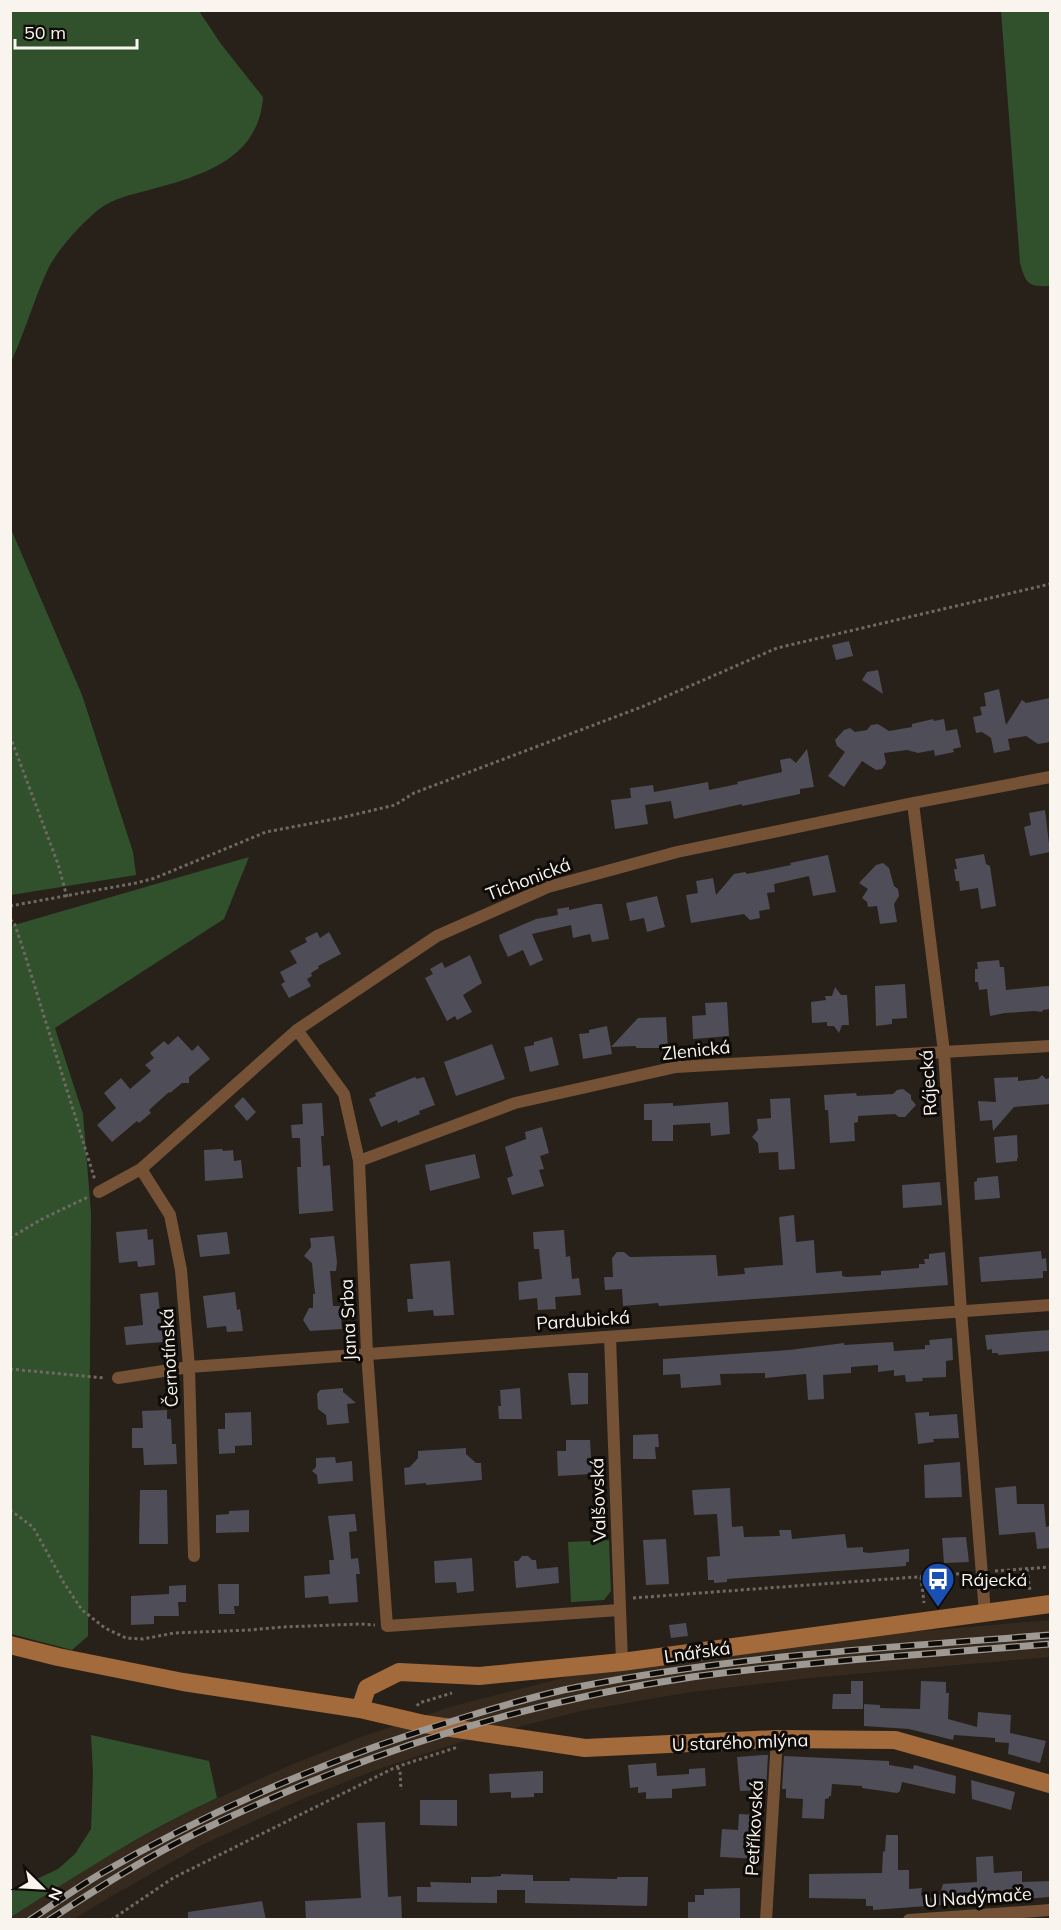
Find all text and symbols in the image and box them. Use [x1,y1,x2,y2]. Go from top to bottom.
scale bar [15,12,136,50]
text: 50 m [24,21,66,44]
street label: Tichonická [482,852,574,906]
street label: Zlenická [661,1035,731,1065]
street label: Rájecká [914,1049,942,1117]
street label: Jana Srba [334,1278,362,1362]
street label: Pardubická [535,1305,631,1335]
street label: Černotínská [155,1308,183,1408]
street label: Valšovská [585,1458,611,1542]
bus stop icon: Rájecká [920,1561,956,1608]
place label: Rájecká [961,1568,1027,1591]
street label: Lnářská [662,1636,732,1668]
street label: U starého mlýna [671,1728,809,1756]
street label: Petříkovská [740,1779,768,1877]
north arrow [12,1858,72,1918]
street label: U Nadýmače [924,1882,1032,1912]
text: N [44,1885,67,1904]

